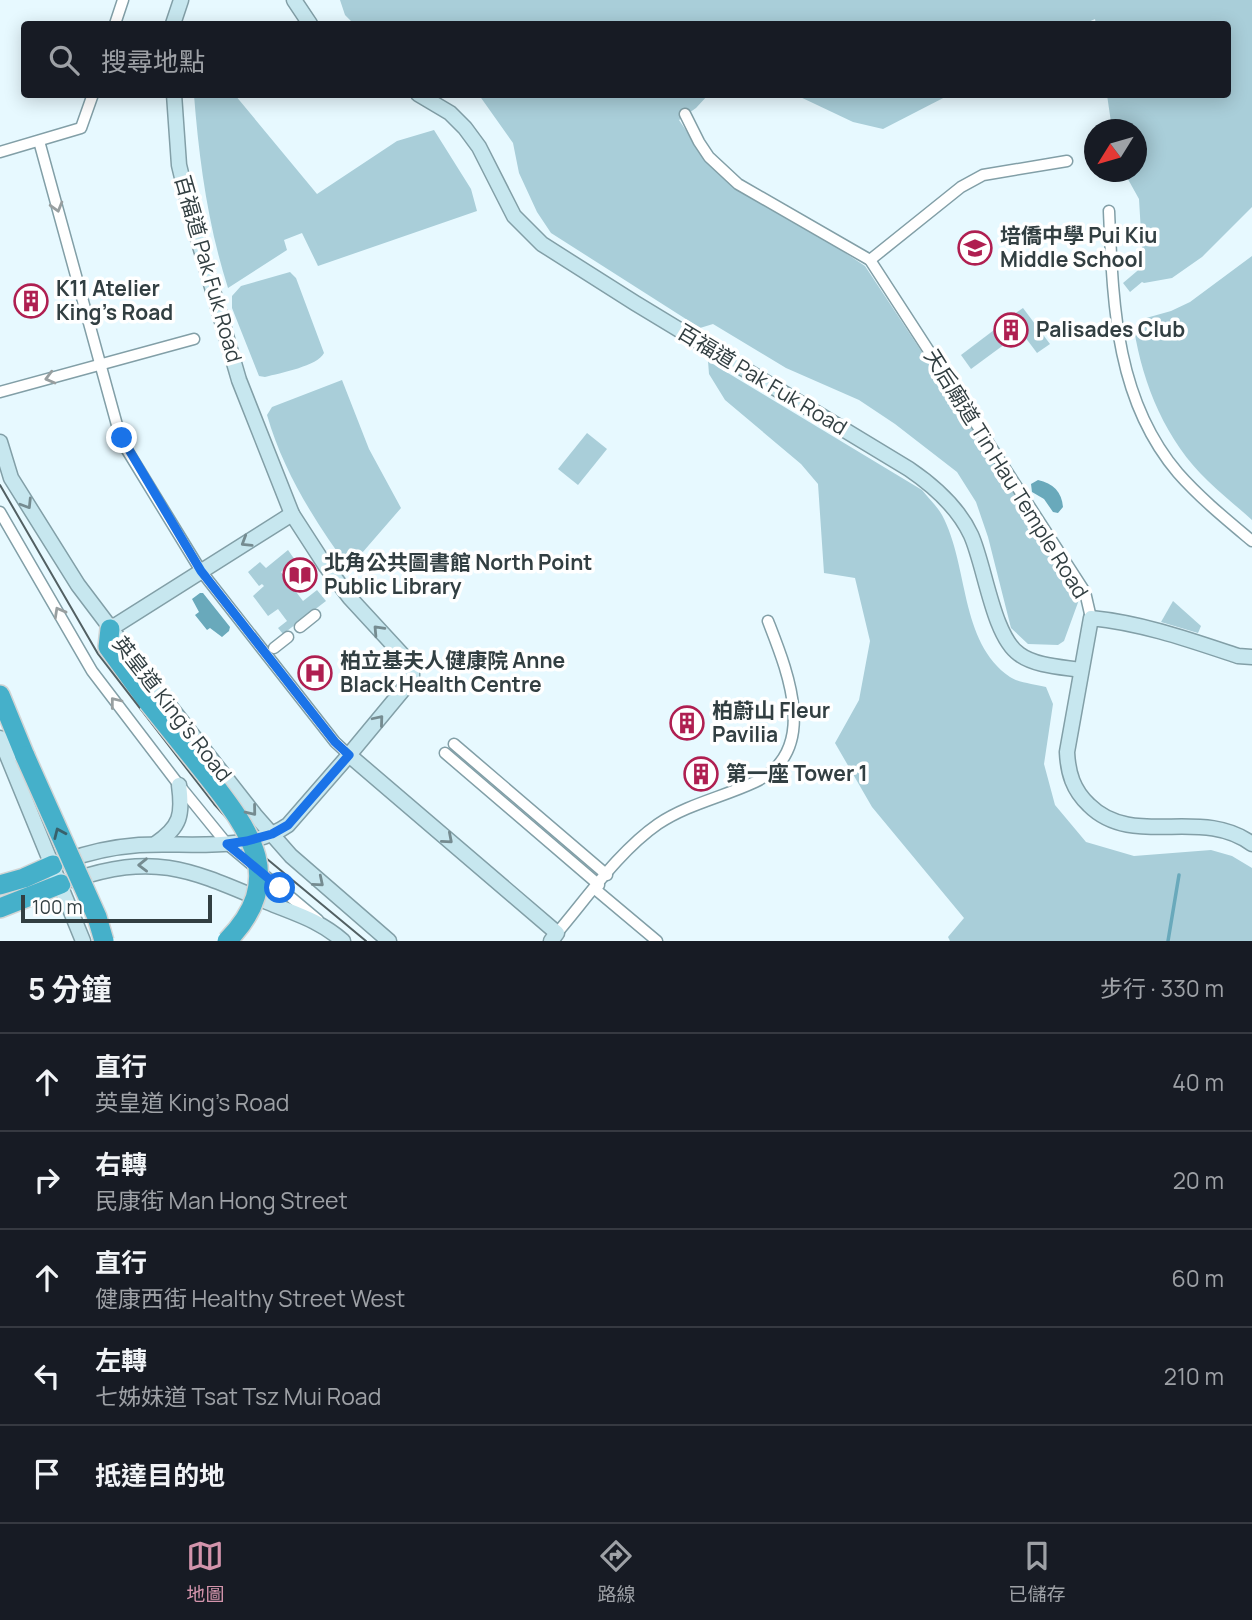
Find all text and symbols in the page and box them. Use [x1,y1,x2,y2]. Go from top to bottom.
search box [21,21,1231,98]
icon: search [45,41,83,79]
text: 搜尋地點 [101,43,205,79]
north arrow [1084,119,1147,182]
street label: 百福道 Pak Fuk Road [169,172,249,365]
one-way arrow [49,201,63,213]
place label: 培僑中學 Pui Kiu Middle School [1000,221,1157,273]
school or university icon: 培僑中學 Pui Kiu Middle School [956,229,994,267]
place label: K11 Atelier King’s Road [56,274,173,326]
building icon: K11 Atelier King’s Road [12,282,50,320]
building icon: Palisades Club [992,311,1030,349]
place label: Palisades Club [1036,315,1185,343]
street label: 百福道 Pak Fuk Road [673,317,852,441]
street label: 天后廟道 Tin Hau Temple Road [918,343,1095,604]
one-way arrow [44,370,56,385]
route end [106,422,137,453]
one-way arrow [18,496,31,509]
one-way arrow [241,534,254,547]
place label: 北角公共圖書館 North Point Public Library [324,548,592,600]
library icon: 北角公共圖書館 North Point Public Library [281,556,319,594]
one-way arrow [54,607,67,619]
one-way arrow [374,625,386,638]
street label: 英皇道 King's Road [107,630,238,787]
place label: 柏立基夫人健康院 Anne Black Health Centre [340,646,565,698]
hospital icon: 柏立基夫人健康院 Anne Black Health Centre [296,654,334,692]
place label: 柏蔚山 Fleur Pavilia [712,696,830,748]
one-way arrow [111,697,124,709]
building icon: 柏蔚山 Fleur Pavilia [668,704,706,742]
one-way arrow [371,715,383,728]
building icon: 第一座 Tower 1 [682,755,720,793]
place label: 第一座 Tower 1 [726,759,868,787]
one-way arrow [244,803,256,816]
one-way arrow [53,828,67,840]
one-way arrow [439,831,452,843]
one-way arrow [137,858,148,873]
route start [264,872,295,903]
one-way arrow [311,874,324,886]
scale bar [21,892,212,924]
text: 100 m [32,894,83,920]
text: 5 分鐘 [28,968,112,1009]
text: 步行 · 330 m [1100,972,1224,1004]
text: 直行 [95,1048,147,1084]
icon: ahead [28,1063,66,1101]
text: 40 m [1172,1066,1224,1098]
text: 英皇道 King's Road [95,1086,289,1118]
text: 右轉 [95,1146,147,1182]
icon: right [28,1161,66,1199]
text: 20 m [1173,1164,1224,1196]
text: 民康街 Man Hong Street [95,1184,348,1216]
text: 直行 [95,1244,147,1280]
icon: ahead [28,1259,66,1297]
text: 60 m [1172,1262,1224,1294]
text: 健康西街 Healthy Street West [95,1282,405,1314]
text: 左轉 [95,1342,147,1378]
icon: left [28,1357,66,1395]
text: 210 m [1164,1360,1224,1392]
text: 七姊妹道 Tsat Tsz Mui Road [95,1380,381,1412]
icon: arrive [28,1455,66,1493]
text: 抵達目的地 [95,1457,225,1493]
tab: 地圖 [186,1537,225,1607]
tab: 路線 [597,1537,636,1607]
tab: 已儲存 [1008,1537,1066,1607]

